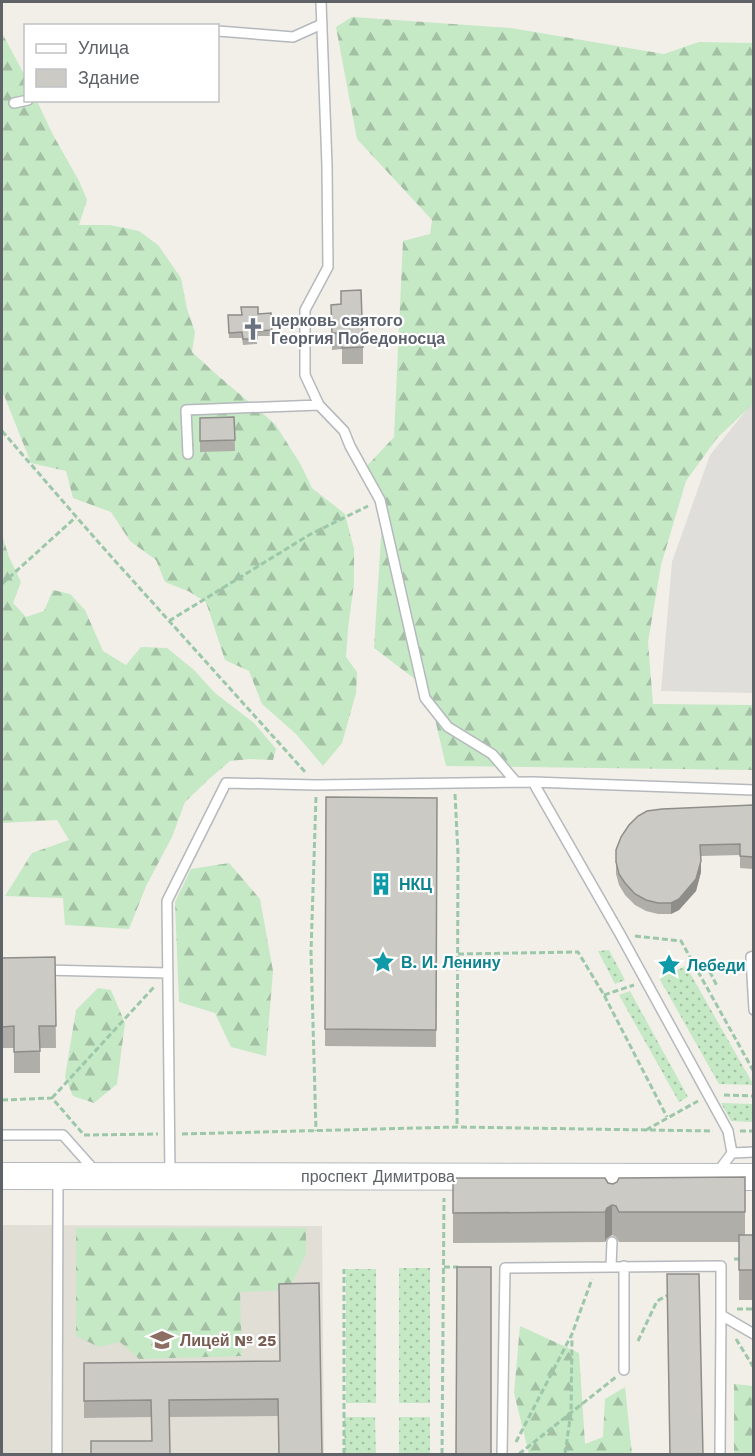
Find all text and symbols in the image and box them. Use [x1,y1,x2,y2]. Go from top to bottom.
legend [24,24,219,102]
text: Улица [78,37,130,58]
text: Здание [78,67,139,88]
place label: церковь святого Георгия Победоносца [271,311,445,348]
church icon: церковь святого Георгия Победоносца [240,316,266,342]
building icon: НКЦ [368,871,394,897]
place label: НКЦ [399,875,432,894]
place icon: В. И. Ленину [370,949,396,975]
place icon: Лебеди [656,952,682,978]
place label: В. И. Ленину [401,953,501,972]
place label: Лебеди [687,956,746,975]
street label: проспект Димитрова [301,1167,455,1186]
school or university icon: Лицей № 25 [149,1327,175,1353]
place label: Лицей № 25 [180,1331,276,1350]

